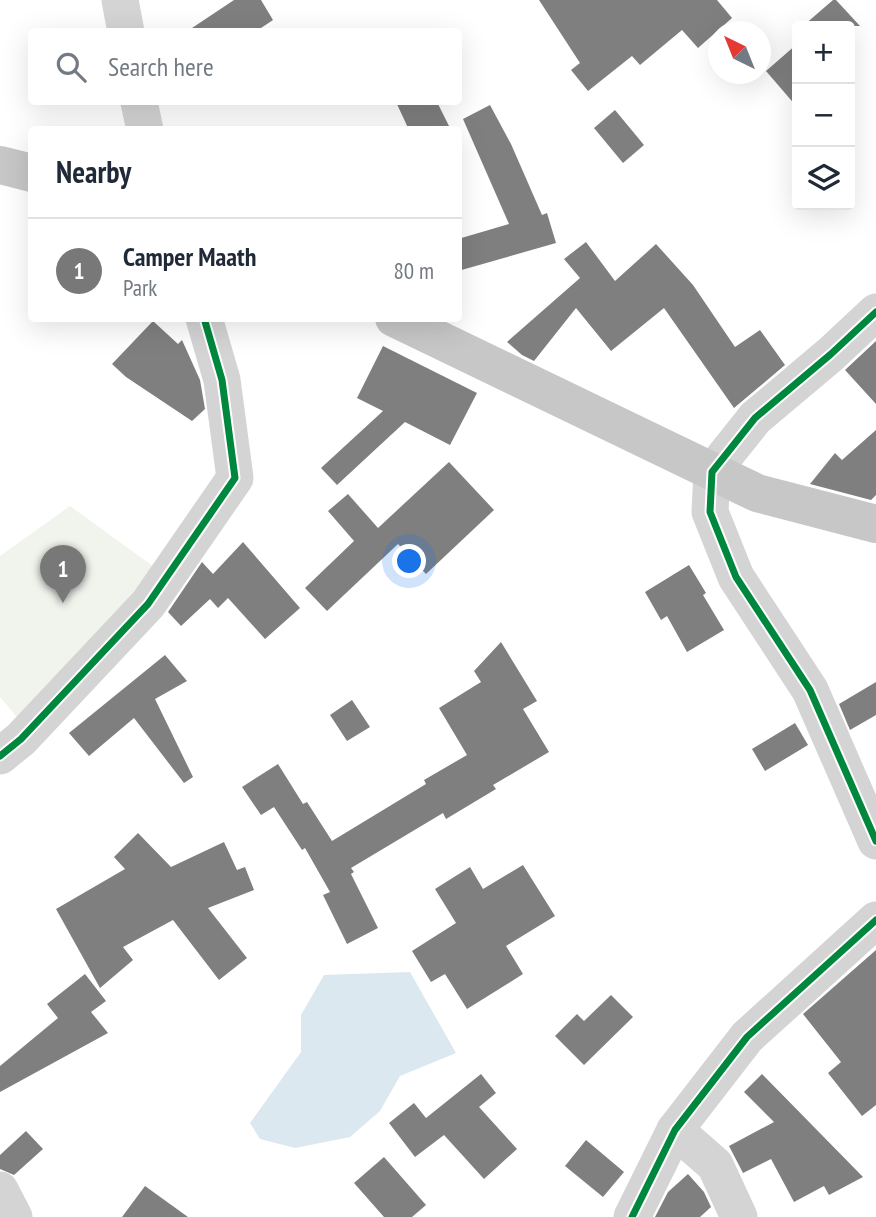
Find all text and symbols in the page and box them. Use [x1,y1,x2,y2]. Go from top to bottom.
north arrow [708,21,771,84]
map controls [792,21,855,210]
button: + [792,21,855,84]
search box [28,28,462,105]
icon: search [52,48,90,86]
text: Search here [108,50,214,83]
button: − [792,84,855,147]
button: layers [792,147,855,210]
text: Nearby [56,152,131,191]
text: Camper Maath [123,240,256,273]
text: 1 [74,256,85,285]
text: 80 m [393,256,434,285]
text: Park [123,273,157,302]
your location [392,544,426,578]
pin: 1 [40,545,86,603]

